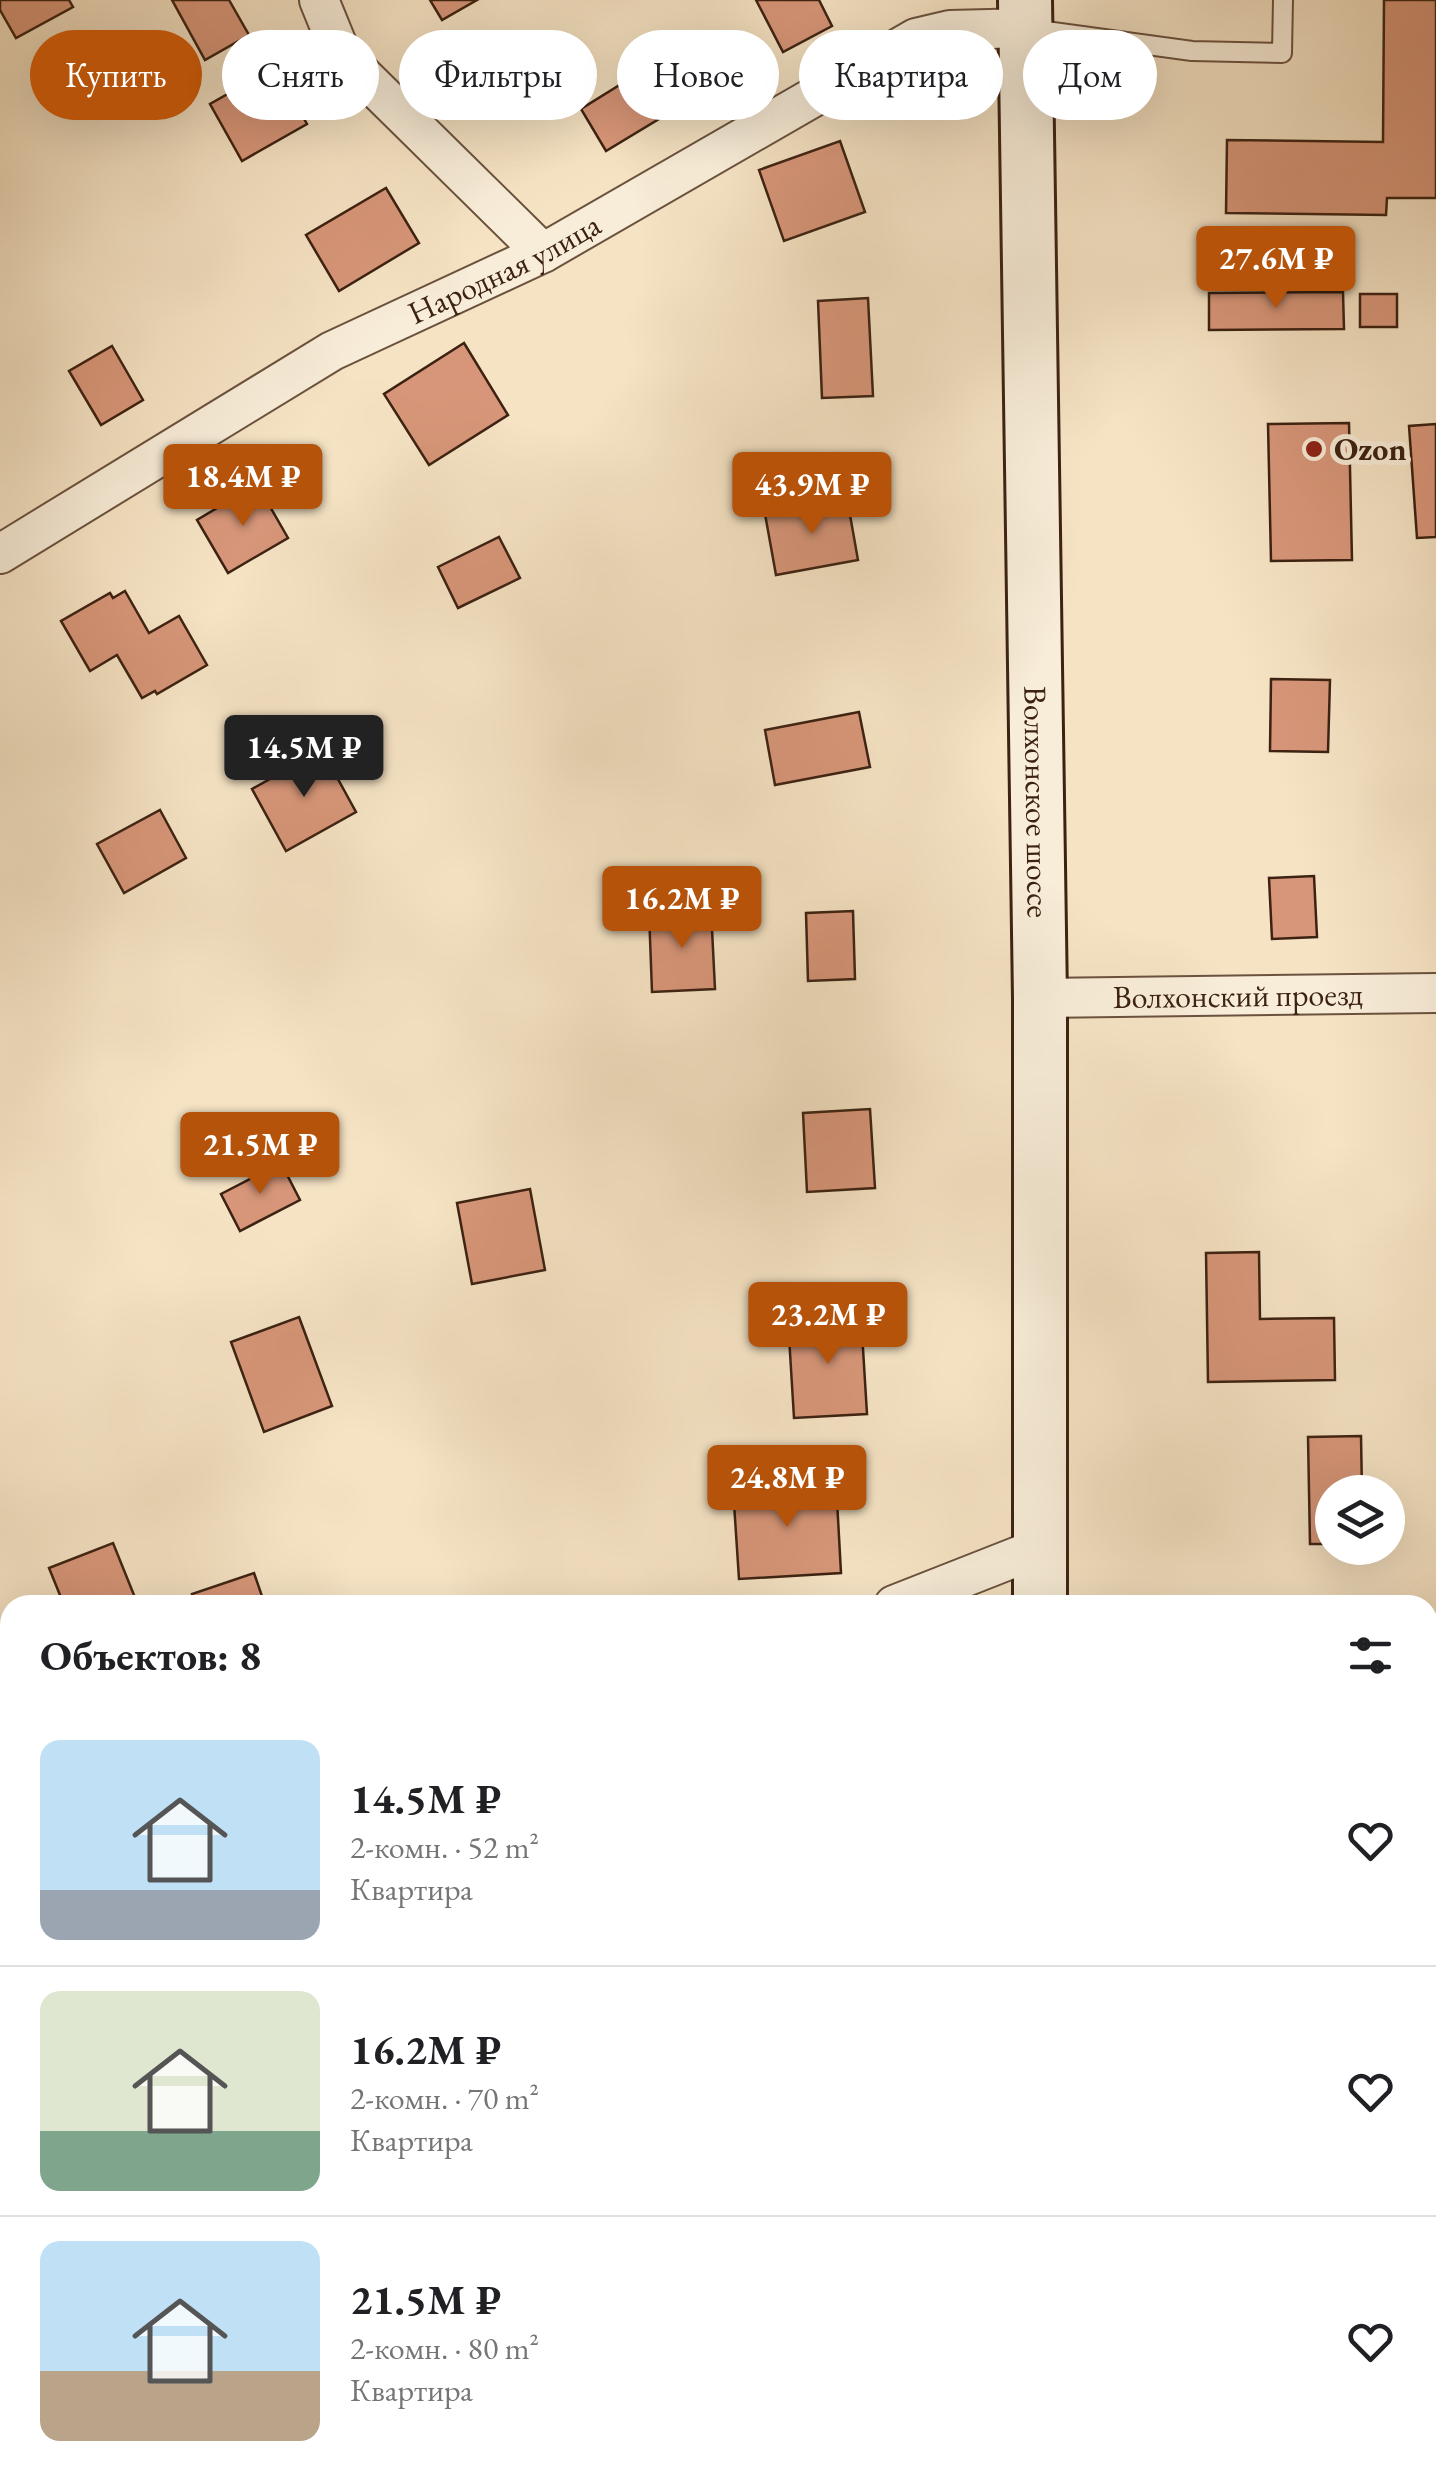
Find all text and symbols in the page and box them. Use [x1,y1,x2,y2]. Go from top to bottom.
chip: Купить [30,30,202,120]
chip: Снять [222,30,379,120]
chip: Фильтры [399,30,597,120]
chip: Новое [617,30,779,120]
chip: Квартира [799,30,1003,120]
chip: Дом [1023,30,1157,120]
street label: Народная улица [401,203,608,334]
pin: 27.6M ₽ [1184,226,1368,311]
text: 27.6M ₽ [1218,237,1334,279]
place label: Ozon [1334,428,1407,470]
marker: Ozon [1303,438,1325,460]
pin: 18.4M ₽ [151,444,335,529]
pin: 43.9M ₽ [720,452,904,537]
text: 18.4M ₽ [185,455,301,497]
text: 43.9M ₽ [754,463,870,505]
street label: Волхонское шоссе [1014,686,1060,918]
pin: 14.5M ₽ [212,715,396,800]
text: 14.5M ₽ [246,726,362,768]
pin: 16.2M ₽ [590,866,774,951]
text: 16.2M ₽ [624,877,740,919]
street label: Волхонский проезд [1113,973,1364,1018]
pin: 21.5M ₽ [168,1112,352,1197]
text: 21.5M ₽ [202,1123,318,1165]
pin: 23.2M ₽ [736,1282,920,1367]
text: 23.2M ₽ [770,1293,886,1335]
pin: 24.8M ₽ [695,1445,879,1530]
text: 24.8M ₽ [729,1456,845,1498]
map controls [1315,1475,1405,1565]
button: layers [1315,1475,1405,1565]
text: Объектов: 8 [40,1628,261,1683]
icon: filters [1343,1628,1398,1683]
text: 14.5M ₽ [350,1771,501,1826]
icon: home [120,1780,240,1900]
icon: heart [1343,1813,1398,1868]
text: 2-комн. · 52 m² [350,1826,539,1868]
text: Квартира [350,1868,473,1910]
text: 16.2M ₽ [350,2022,501,2077]
icon: home [120,2031,240,2151]
icon: heart [1343,2064,1398,2119]
text: 2-комн. · 70 m² [350,2077,539,2119]
text: Квартира [350,2119,473,2161]
text: 21.5M ₽ [350,2272,501,2327]
icon: home [120,2281,240,2401]
icon: heart [1343,2314,1398,2369]
text: 2-комн. · 80 m² [350,2327,539,2369]
text: Квартира [350,2369,473,2411]

